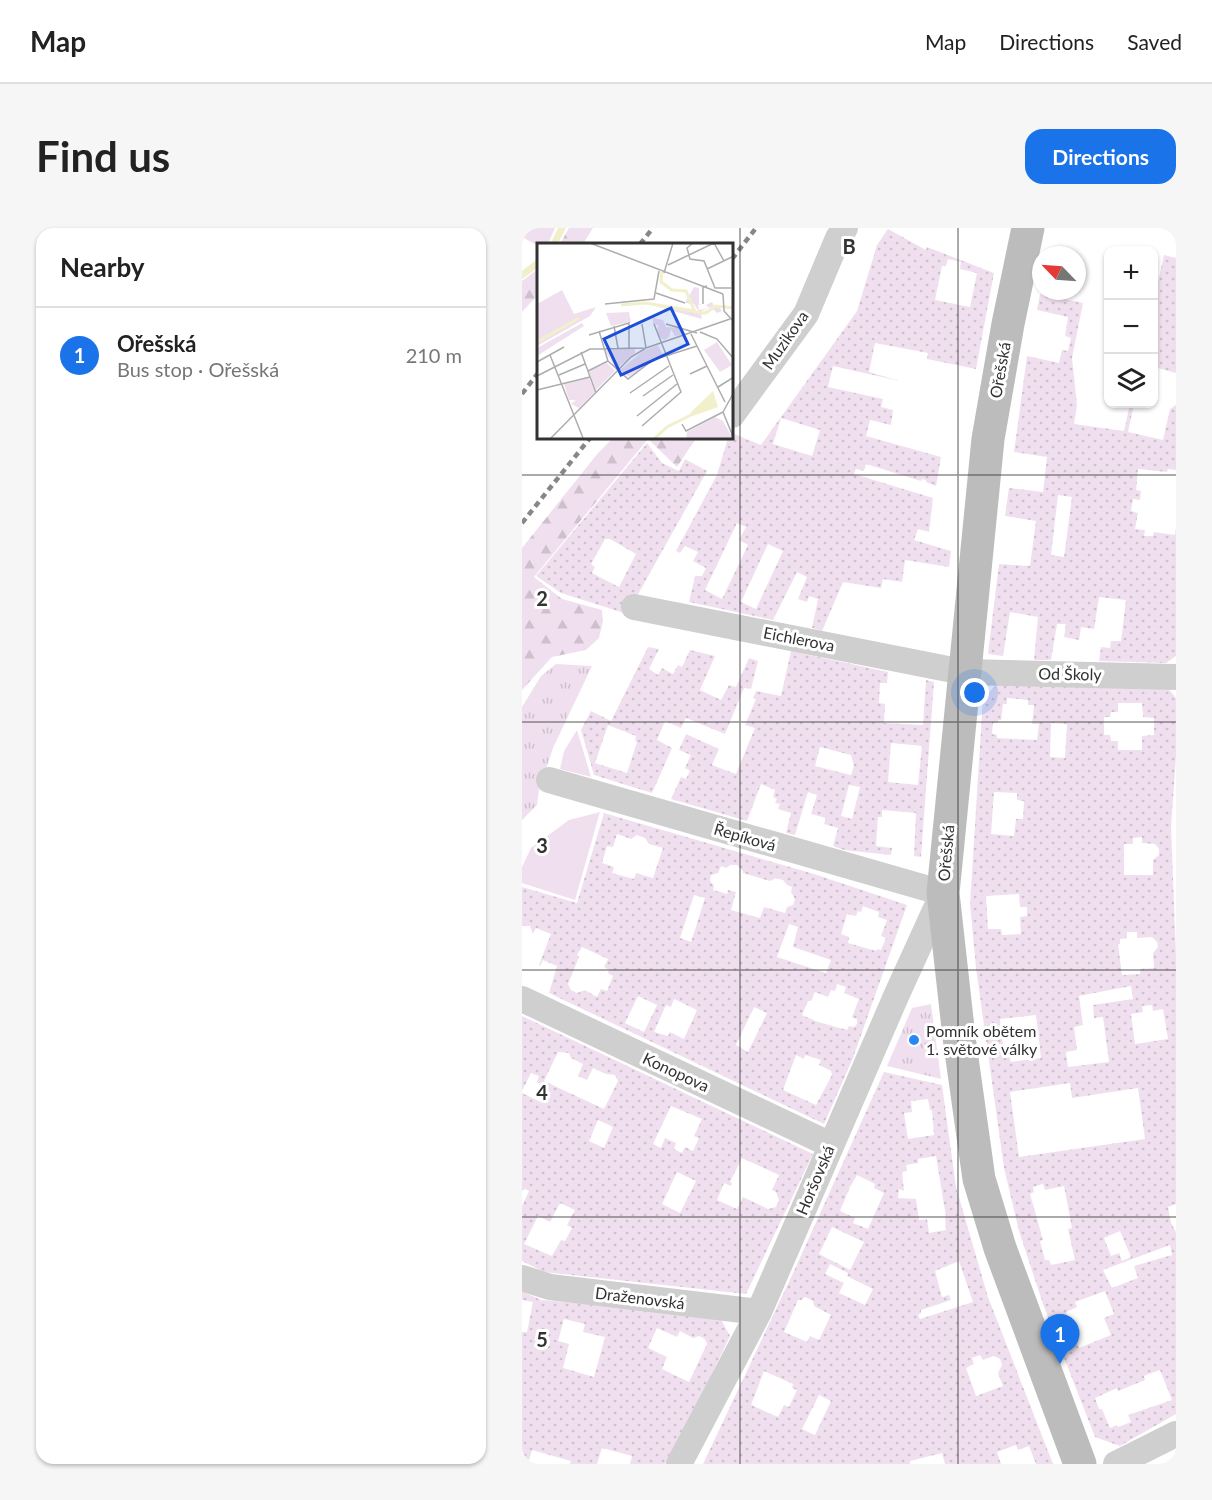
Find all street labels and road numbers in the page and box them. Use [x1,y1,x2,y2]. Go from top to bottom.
street label: Muzikova [758,307,812,373]
street label: Ořešská [985,340,1014,399]
street label: Eichlerova [762,622,836,655]
street label: Od Školy [1038,663,1102,684]
street label: Řepíková [712,819,778,854]
street label: Ořešská [934,824,957,882]
street label: Konopova [640,1048,712,1095]
street label: Horšovská [791,1142,838,1217]
street label: Draženovská [594,1283,686,1312]

